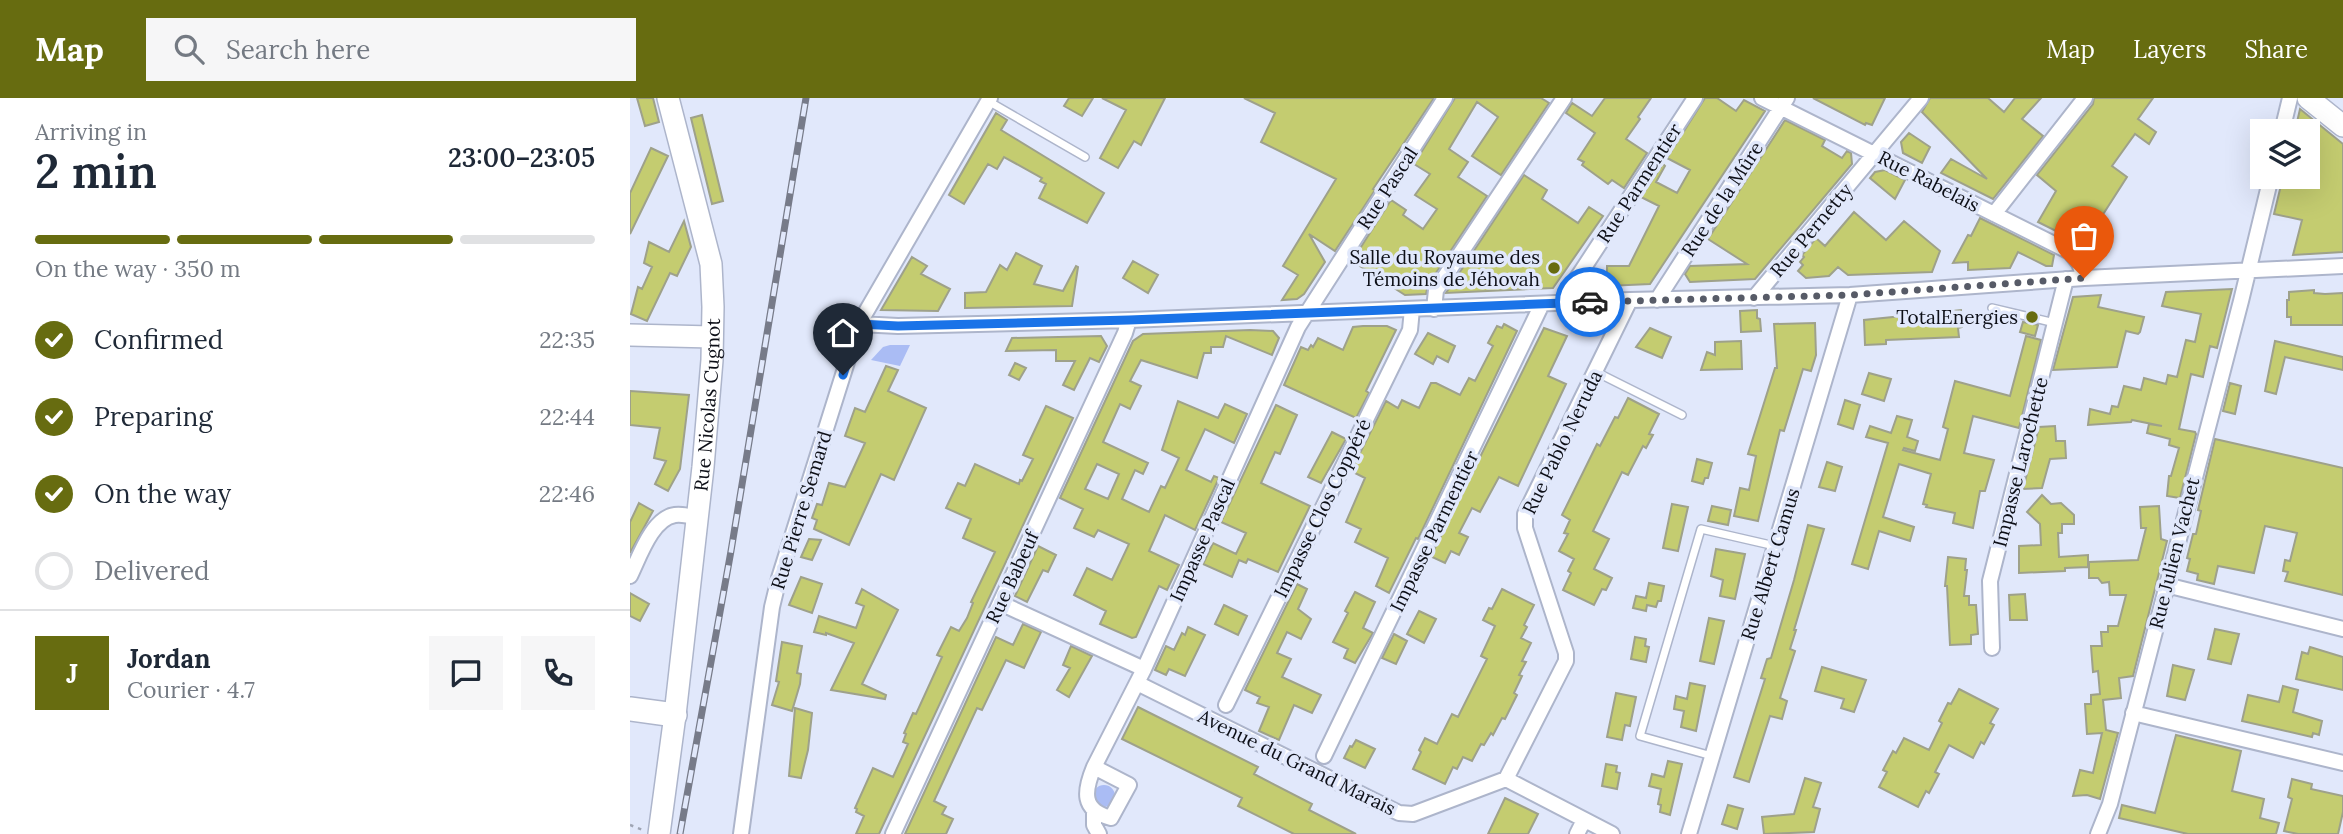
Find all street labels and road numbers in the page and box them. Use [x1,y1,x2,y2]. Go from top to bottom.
street label: Rue Parmentier [1591,118,1687,247]
street label: Rue de la Mûre [1676,137,1768,261]
street label: Rue Pascal [1351,142,1423,234]
street label: Rue Rabelais [1874,145,1984,217]
street label: Rue Pernetty [1765,178,1857,282]
street label: Rue Nicolas Cugnot [688,317,725,493]
street label: Rue Pablo Neruda [1517,366,1607,518]
street label: Impasse Larochette [1987,374,2053,550]
street label: Impasse Clos Coppéré [1268,414,1376,602]
street label: Rue Pierre Semard [765,428,837,592]
street label: Impasse Parmentier [1385,446,1484,616]
street label: Rue Julien Vachet [2144,474,2205,631]
street label: Impasse Pascal [1164,475,1240,605]
street label: Rue Albert Camus [1735,485,1805,643]
street label: Rue Babeuf [980,526,1045,627]
street label: Avenue du Grand Marais [1193,703,1400,820]

